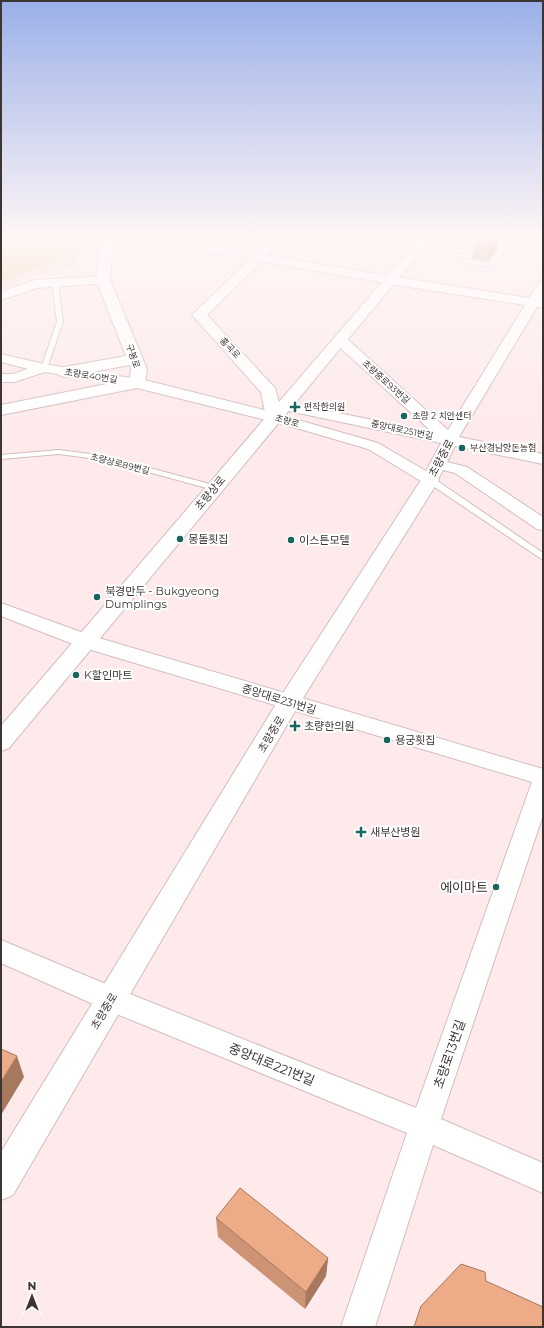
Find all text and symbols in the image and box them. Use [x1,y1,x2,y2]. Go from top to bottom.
street label: 홍곡로 [218,335,243,360]
street label: 구봉로 [124,342,143,369]
street label: 초량중로93번길 [360,357,412,406]
street label: 초량로40번길 [64,366,118,385]
marker: 편작한의원 [289,401,301,413]
place label: 편작한의원 [304,401,345,412]
place label: 초량 2 치안센터 [412,410,472,421]
marker: 초량 2 치안센터 [399,411,409,421]
street label: 초량로 [274,412,301,429]
street label: 중앙대로251번길 [370,418,434,441]
street label: 초량중로 [425,437,457,479]
place label: 부산경남양돈농협 [470,442,536,453]
marker: 부산경남양돈농협 [457,443,467,453]
street label: 초량상로89번길 [89,451,151,476]
street label: 초량상로 [192,473,228,513]
place label: 몽돌횟집 [188,532,228,546]
place label: 이스튼모텔 [299,533,350,547]
marker: 몽돌횟집 [175,534,185,544]
marker: 이스튼모텔 [286,535,296,545]
place label: 북경만두 - Bukgyeong Dumplings [105,584,219,611]
marker: 북경만두 - Bukgyeong Dumplings [92,592,102,602]
place label: K할인마트 [84,668,132,682]
marker: K할인마트 [71,670,81,680]
street label: 중앙대로231번길 [240,681,318,717]
street label: 초량중로 [255,713,287,755]
place label: 초량한의원 [304,719,355,733]
marker: 초량한의원 [289,720,301,732]
place label: 용궁횟집 [395,733,435,747]
marker: 용궁횟집 [382,735,392,745]
place label: 새부산병원 [370,825,421,839]
marker: 새부산병원 [355,826,367,838]
place label: 에이마트 [440,879,488,895]
marker: 에이마트 [491,882,501,892]
street label: 초량중로 [88,990,120,1032]
street label: 초량로13번길 [430,1017,468,1091]
street label: 중앙대로221번길 [227,1039,317,1089]
north arrow [12,1276,52,1316]
text: N [28,1279,36,1293]

